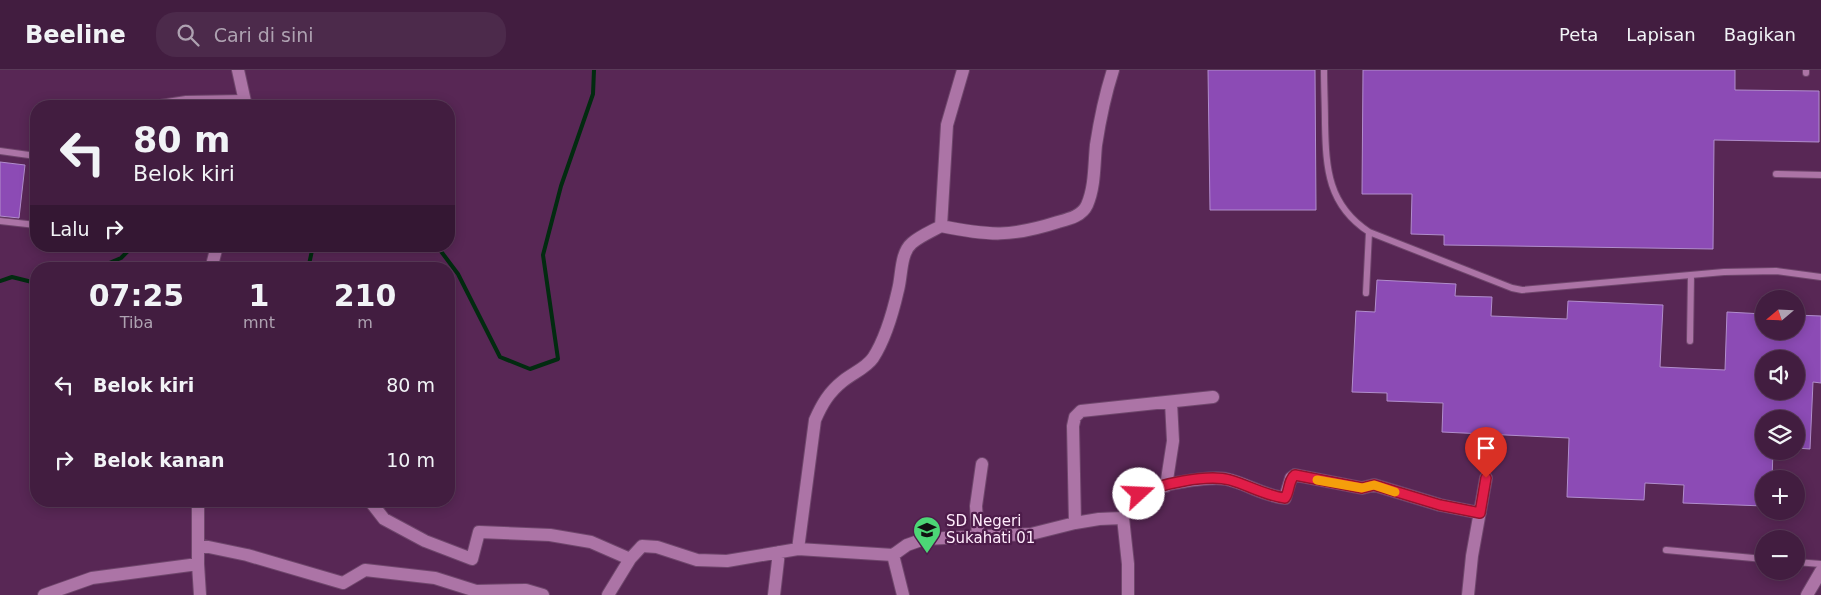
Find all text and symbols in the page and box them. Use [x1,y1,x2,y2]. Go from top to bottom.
search box [156,12,506,57]
text: Beeline [25,21,126,49]
icon: search [174,21,202,49]
text: Cari di sini [214,24,314,46]
text: Peta [1559,24,1598,45]
text: Lapisan [1626,24,1696,45]
text: Bagikan [1724,24,1796,45]
icon: left [50,120,115,185]
text: 80 m [133,120,230,160]
text: Belok kiri [133,161,235,186]
icon: right [100,215,128,243]
text: Lalu [50,218,90,240]
text: 07:25 [89,278,184,313]
text: 1 [249,278,269,313]
text: 210 [334,278,396,313]
north arrow [1755,290,1805,340]
map controls [1755,290,1805,580]
text: Tiba [120,313,153,332]
text: mnt [243,313,275,332]
text: m [357,313,373,332]
button: sound [1755,350,1805,400]
icon: left [50,371,78,399]
text: Belok kiri [93,374,194,396]
text: 80 m [386,374,435,396]
button: layers [1755,410,1805,460]
pin [1465,427,1507,478]
icon: arrive [1472,434,1500,462]
icon: right [50,446,78,474]
text: Belok kanan [93,449,225,471]
text: 10 m [386,449,435,471]
position arrow [1112,467,1164,519]
button: + [1755,470,1805,520]
place label: SD Negeri Sukahati 01 [946,512,1035,547]
school or university icon: SD Negeri Sukahati 01 [912,515,942,554]
button: − [1755,530,1805,580]

